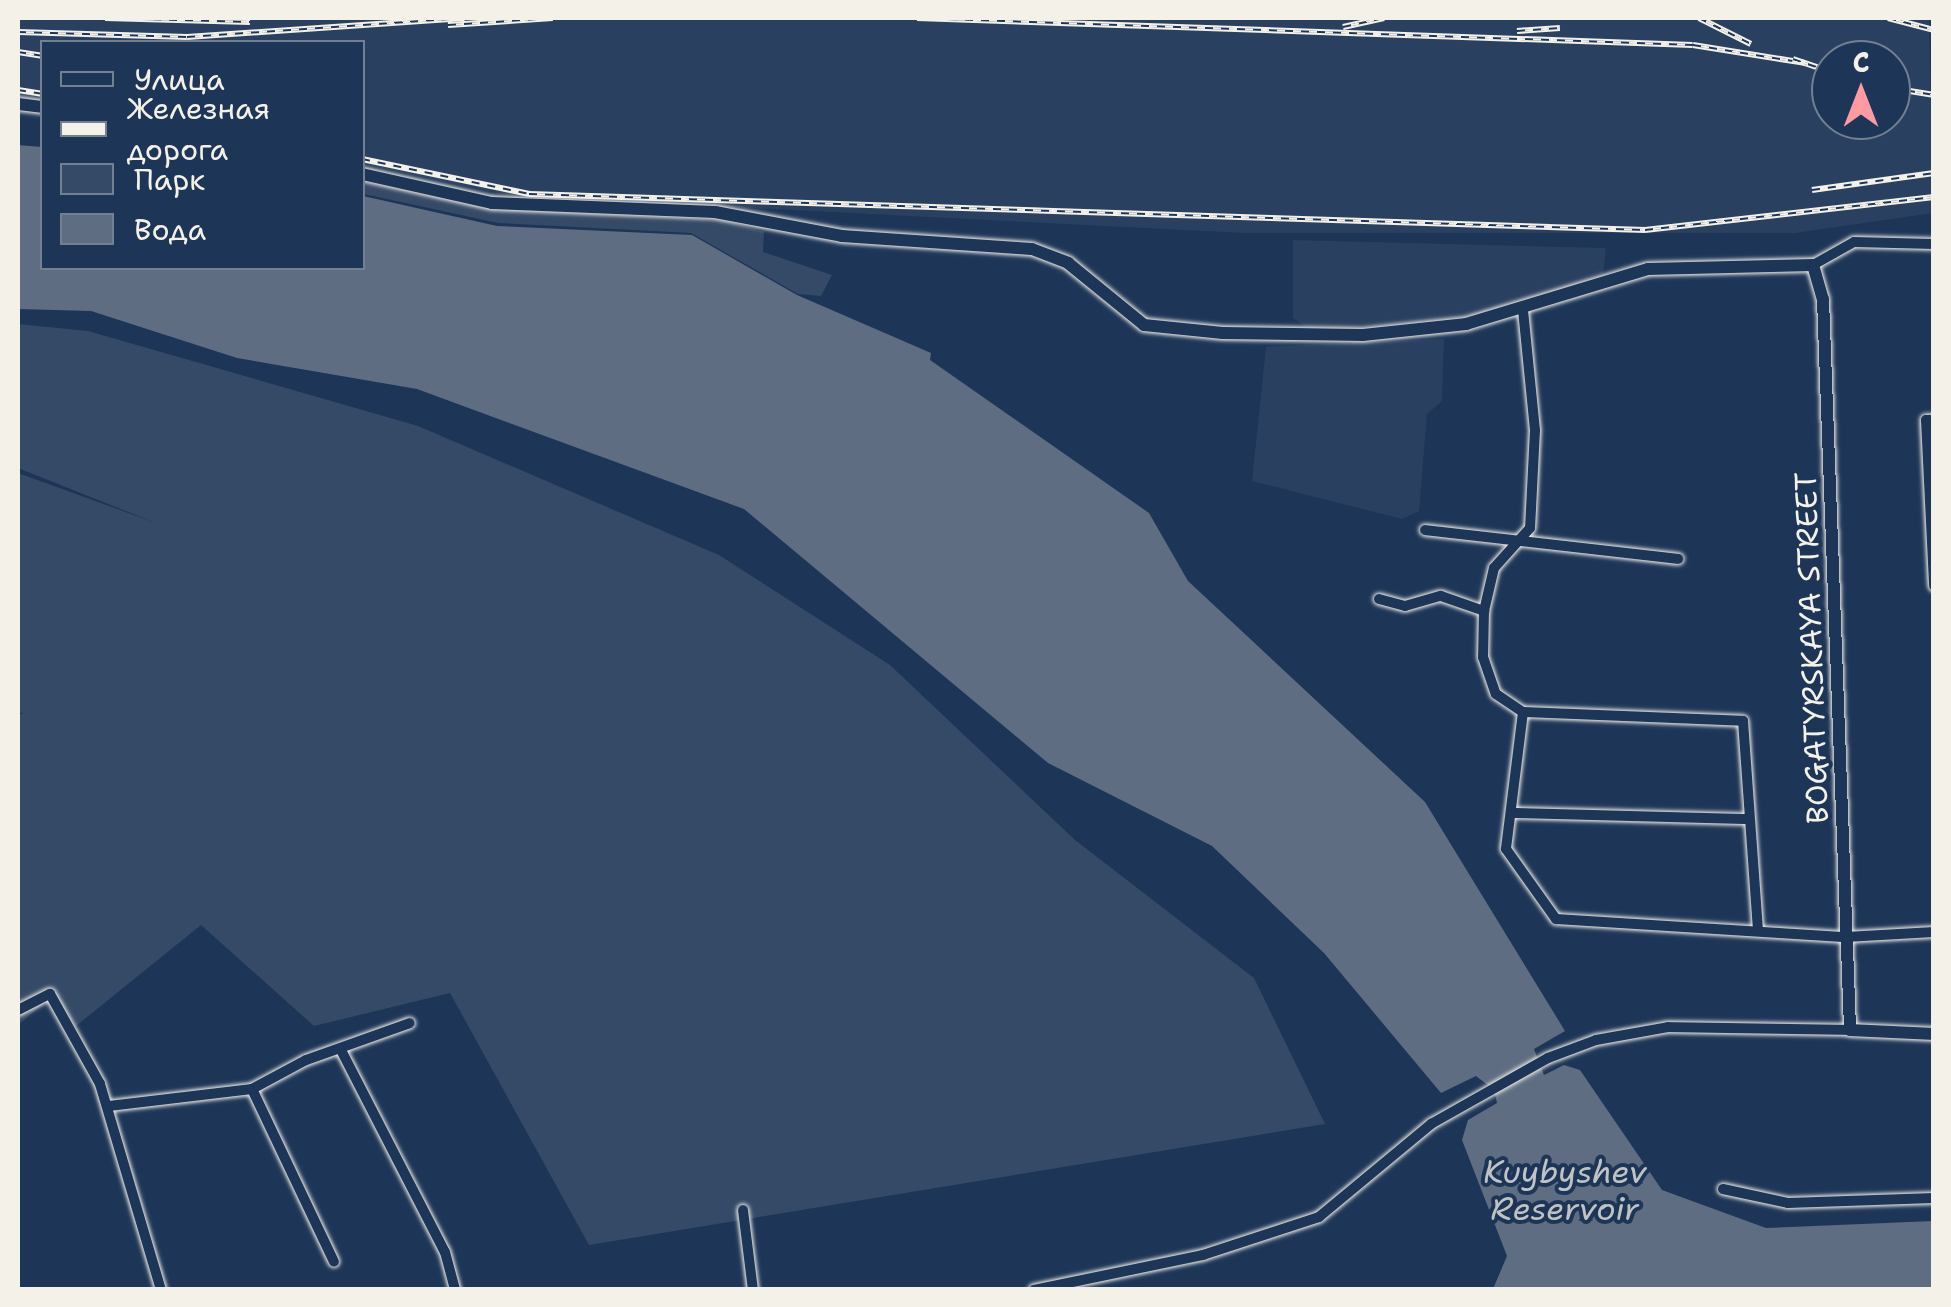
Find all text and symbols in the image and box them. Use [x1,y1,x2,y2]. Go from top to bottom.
legend [40,40,365,270]
north arrow [1811,40,1911,140]
text: С [1852,43,1870,81]
text: Улица [134,59,225,100]
text: Железная дорога [127,88,270,170]
text: Парк [134,159,205,200]
text: Вода [134,209,206,250]
street label: BOGATYRSKAYA STREET [1788,472,1836,824]
water label: Kuybyshev Reservoir [1483,1154,1647,1229]

